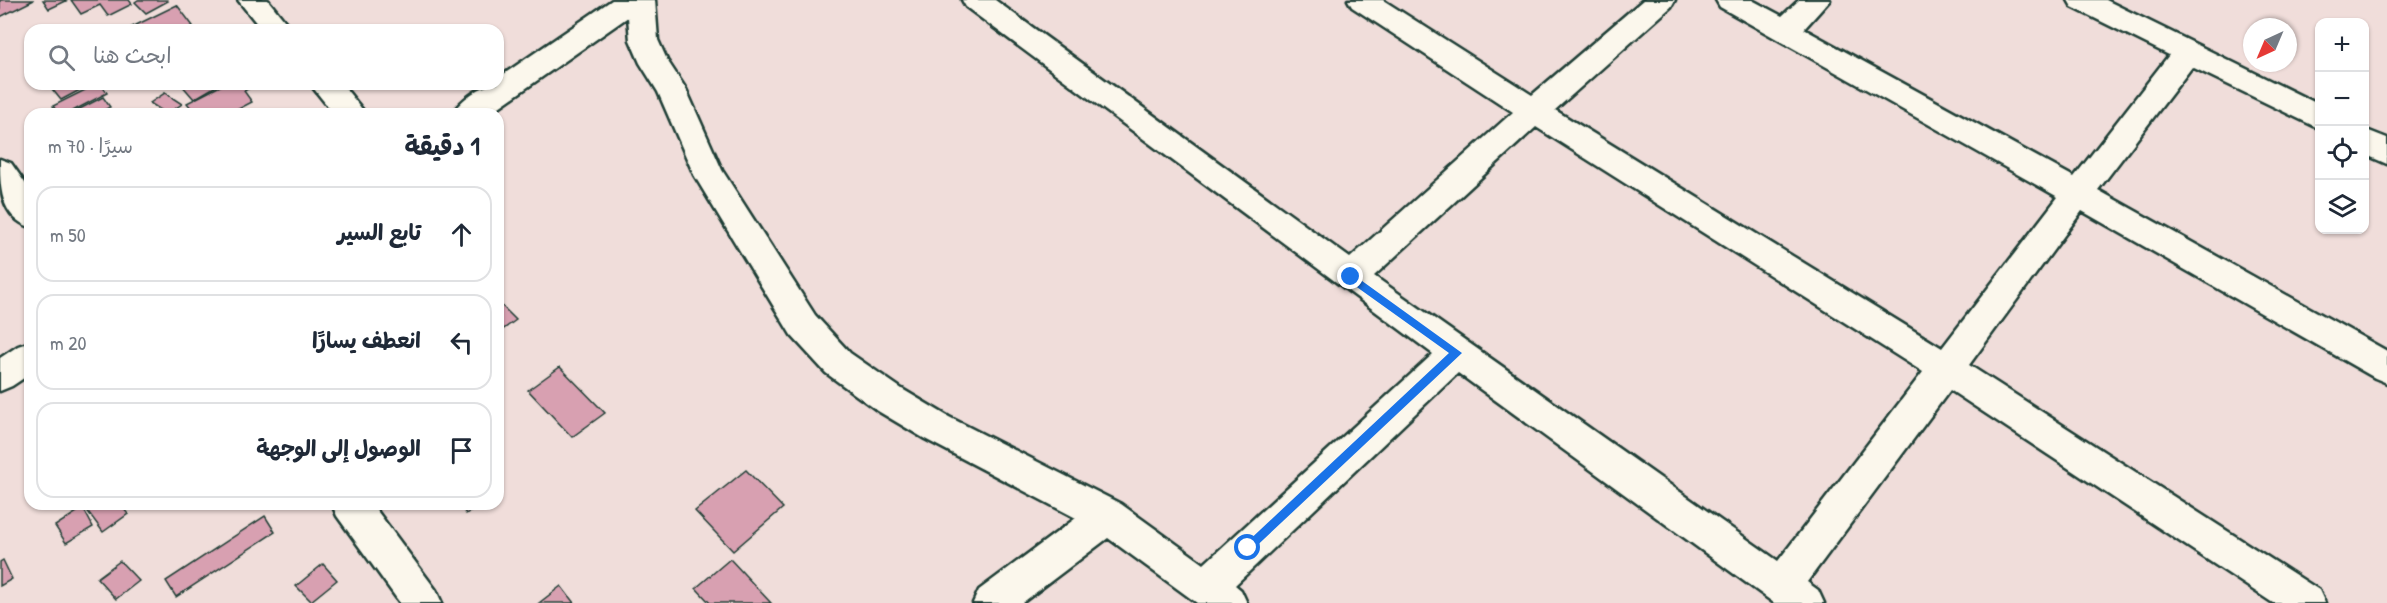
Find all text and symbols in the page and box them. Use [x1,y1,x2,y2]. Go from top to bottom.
north arrow [2243,18,2297,72]
map controls [2315,18,2369,234]
button: + [2315,18,2369,72]
search box [24,24,504,90]
text: ابحث هنا [93,40,172,70]
icon: search [45,41,78,74]
button: − [2315,72,2369,126]
button: locate [2315,126,2369,180]
text: 1 دقيقة [405,128,480,163]
text: سيرًا · 70 m [48,132,133,159]
button: layers [2315,180,2369,234]
text: تابع السير [338,217,421,247]
icon: ahead [445,218,478,251]
text: 50 m [50,221,86,248]
route end [1337,263,1363,289]
text: انعطف يسارًا [312,325,421,355]
icon: left [445,326,478,359]
text: 20 m [50,329,87,356]
text: الوصول إلى الوجهة [256,433,421,463]
icon: arrive [445,434,478,467]
route start [1234,534,1260,560]

